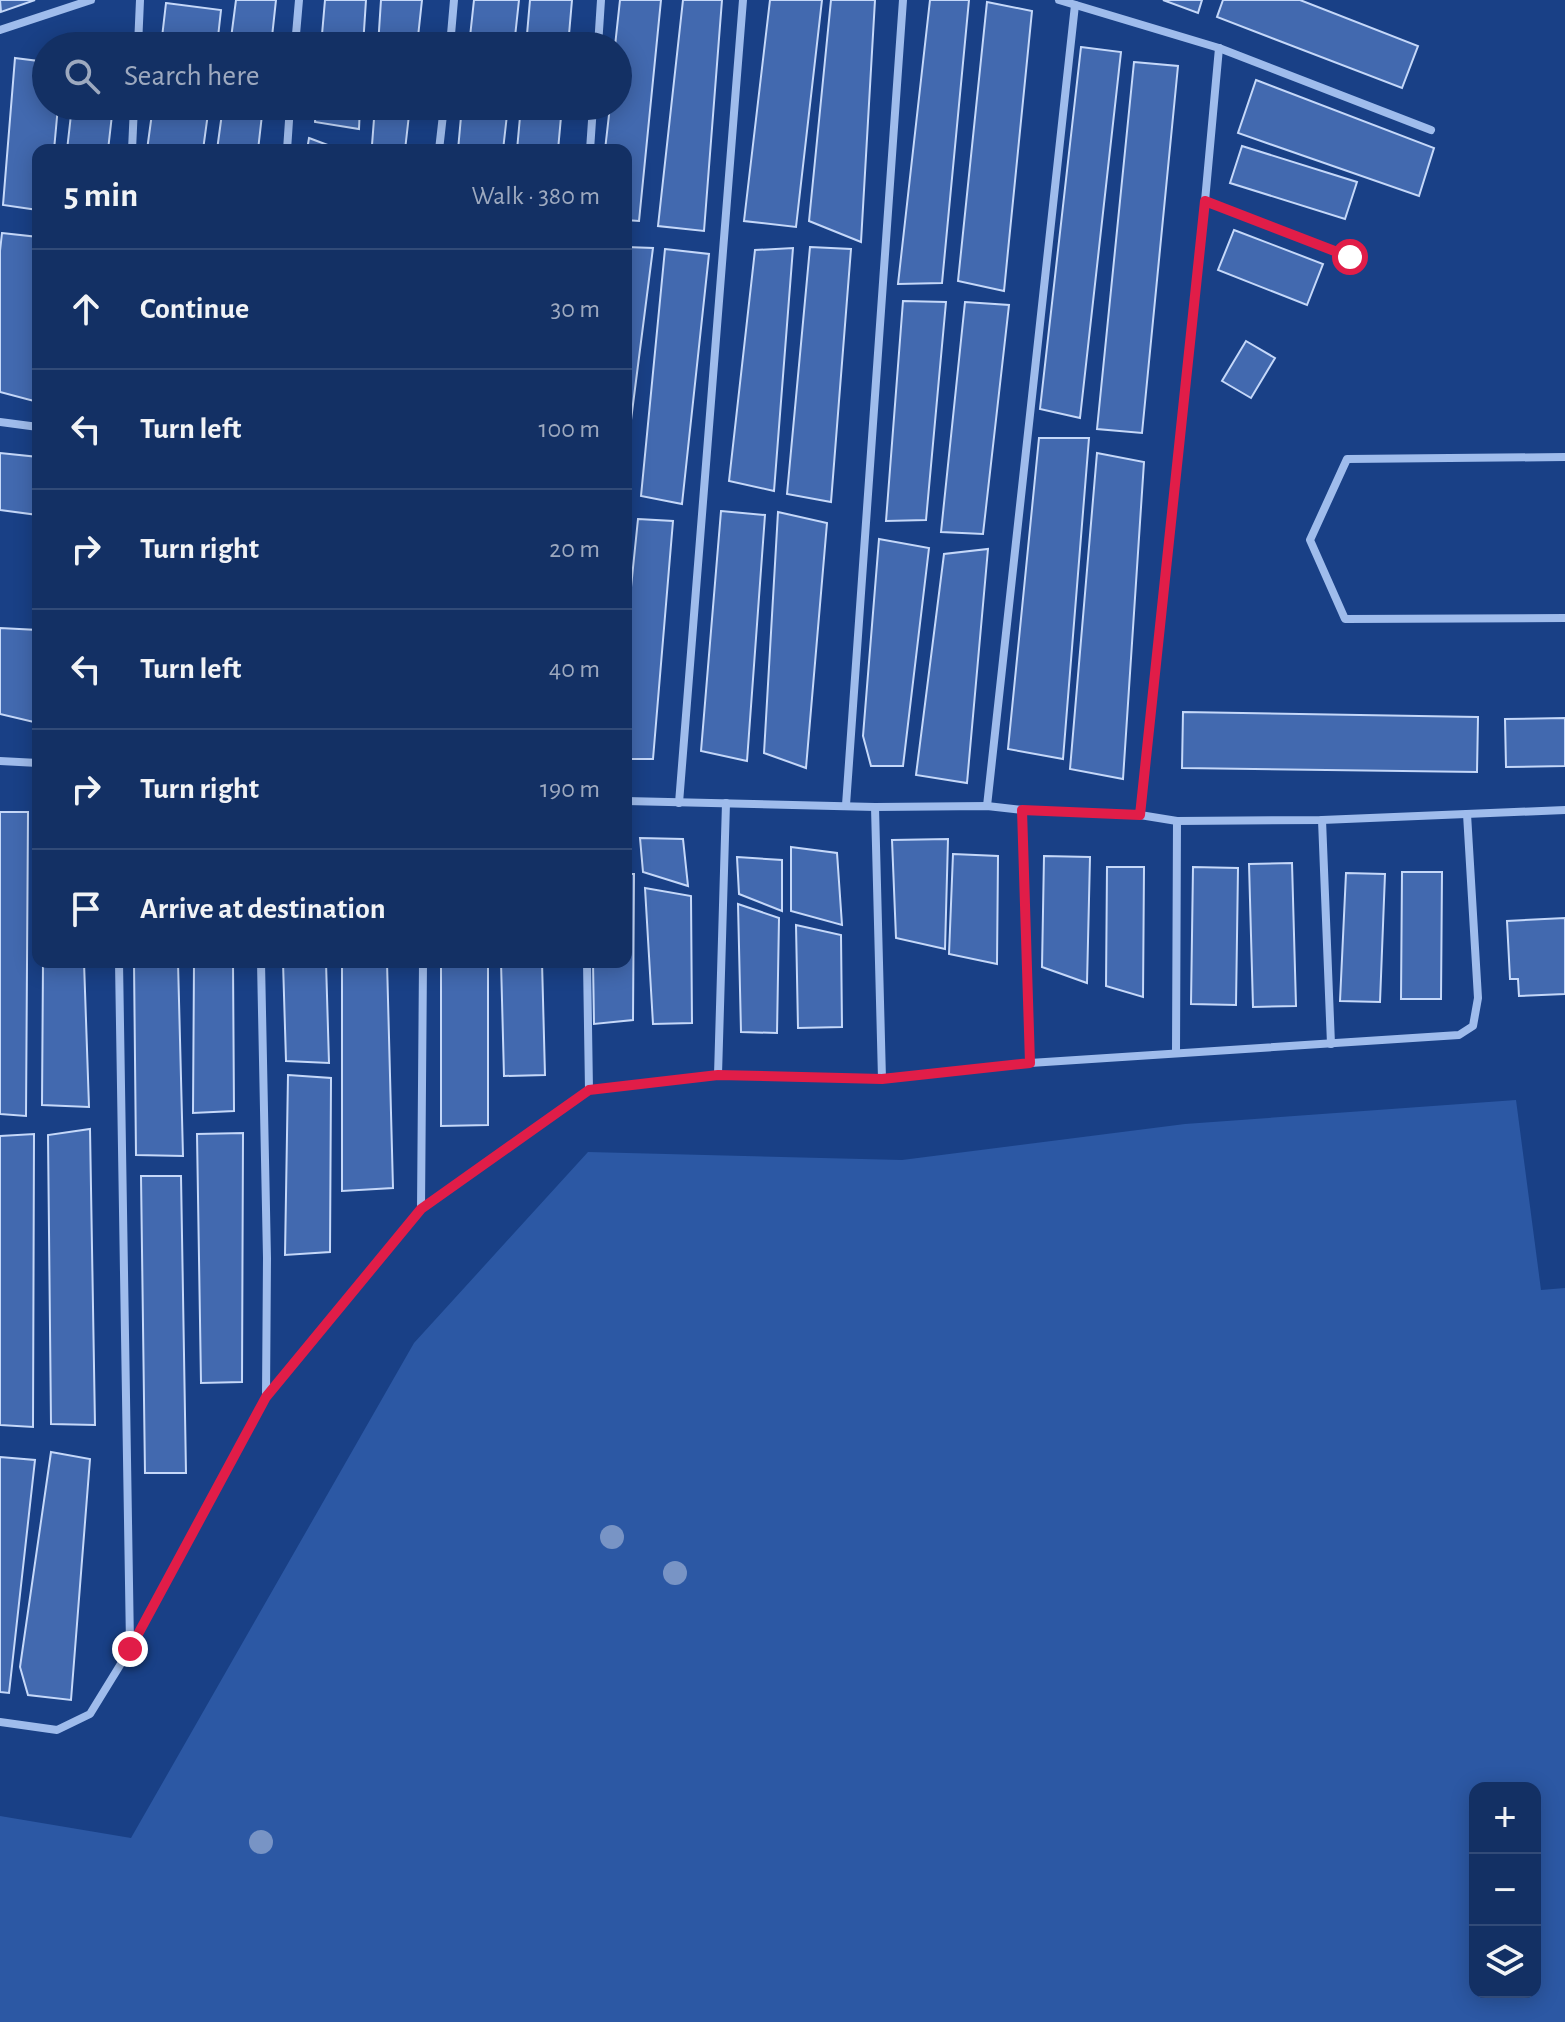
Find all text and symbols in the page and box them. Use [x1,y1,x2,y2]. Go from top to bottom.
search box [32,32,632,120]
icon: search [60,54,104,98]
text: Search here [124,61,260,91]
text: 5 min [64,179,138,213]
text: Walk · 380 m [472,183,600,209]
route start [1332,239,1368,275]
icon: ahead [64,287,108,331]
text: Continue [140,294,249,324]
text: 30 m [550,296,600,322]
icon: left [64,407,108,451]
text: Turn left [140,414,241,444]
text: 100 m [539,416,600,442]
icon: right [64,527,108,571]
text: Turn right [140,534,259,564]
text: 20 m [549,536,600,562]
icon: left [64,647,108,691]
text: Turn left [140,654,241,684]
text: 40 m [549,656,600,682]
icon: right [64,767,108,811]
text: Turn right [140,774,259,804]
text: 190 m [540,776,600,802]
icon: arrive [64,887,108,931]
text: Arrive at destination [140,894,386,924]
route end [112,1631,148,1667]
map controls [1469,1782,1541,1998]
button: + [1469,1782,1541,1854]
button: − [1469,1854,1541,1926]
button: layers [1469,1926,1541,1998]

